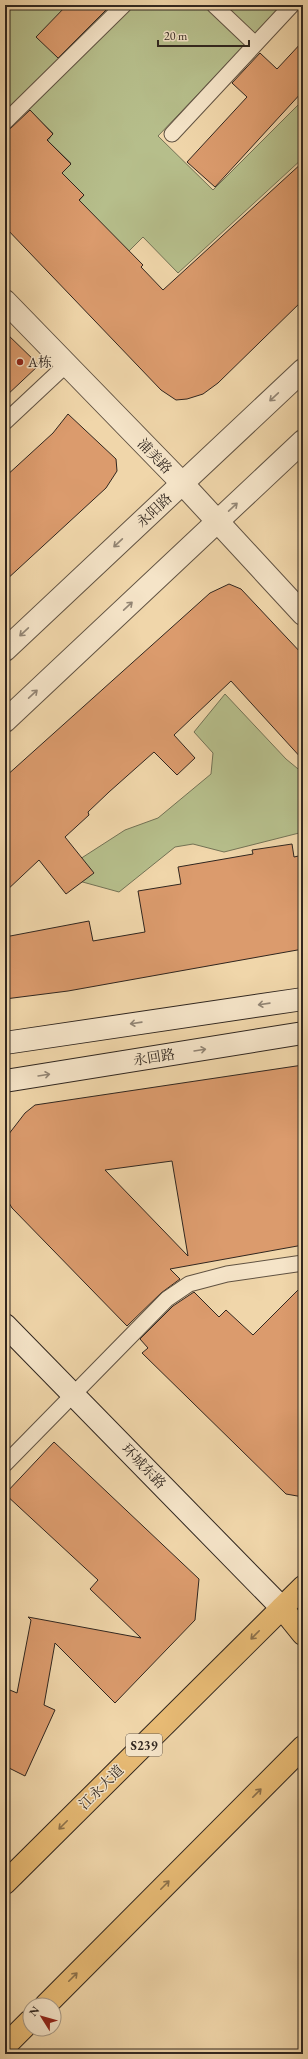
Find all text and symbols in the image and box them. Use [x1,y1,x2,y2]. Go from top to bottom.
scale bar [158,22,249,48]
text: 20 m [164,28,188,44]
place label: A栋 [27,353,52,371]
marker: A栋 [15,357,25,367]
one-way arrow [269,392,280,401]
street label: 浦美路 [134,435,176,477]
street label: 永阳路 [133,489,175,531]
one-way arrow [228,503,238,512]
one-way arrow [113,538,123,548]
one-way arrow [123,601,134,610]
one-way arrow [19,627,29,637]
one-way arrow [28,690,39,699]
one-way arrow [258,1000,271,1008]
one-way arrow [130,1019,143,1027]
street label: 永回路 [132,1045,176,1069]
one-way arrow [193,1046,206,1054]
one-way arrow [37,1071,50,1079]
street label: 环城东路 [118,1440,170,1492]
one-way arrow [250,1630,260,1640]
road number: S239 [126,1734,162,1756]
street label: 江永大道 [75,1761,127,1813]
one-way arrow [252,1788,262,1798]
one-way arrow [58,1820,68,1830]
one-way arrow [160,1880,170,1890]
one-way arrow [68,1972,78,1982]
north arrow [22,1997,62,2037]
text: N [26,2003,42,2019]

